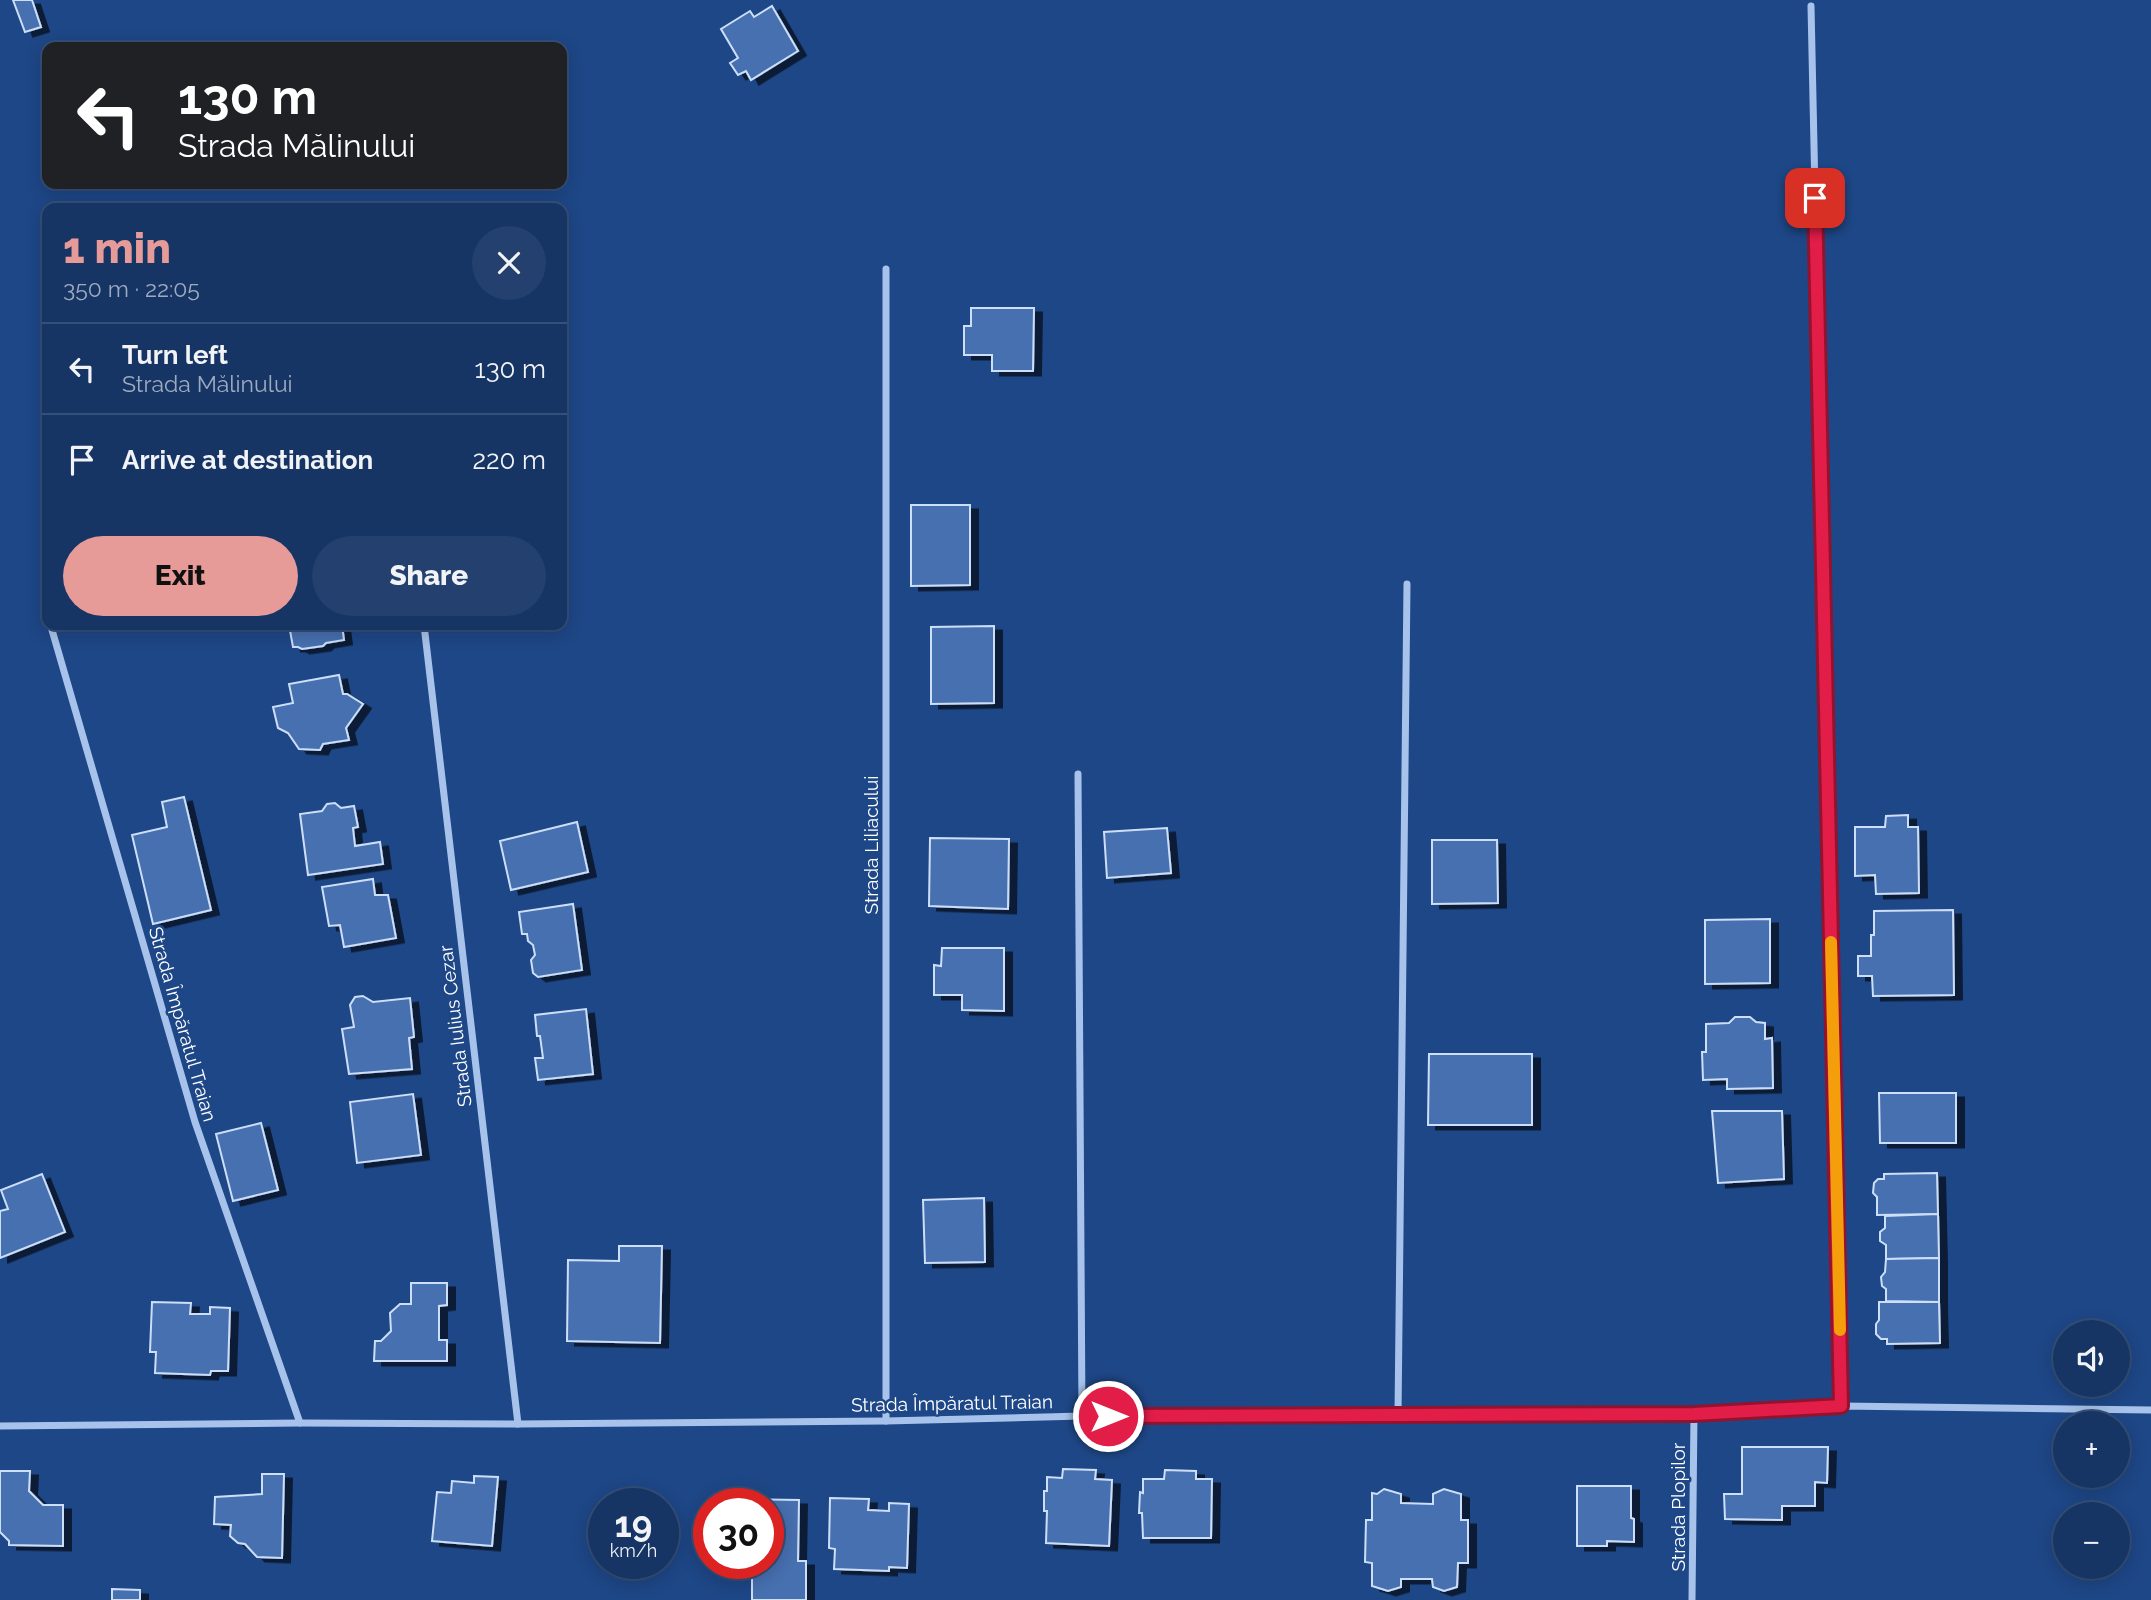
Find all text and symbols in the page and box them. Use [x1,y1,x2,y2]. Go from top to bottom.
text: 130 m [178,68,317,125]
icon: left [63,70,154,161]
text: Strada Mălinului [178,127,415,164]
pin [1785,168,1845,228]
icon: arrive [1796,179,1834,217]
text: 1 min [63,224,171,273]
button: close [472,226,546,300]
text: 350 m · 22:05 [63,275,200,302]
text: Turn left [122,340,228,370]
icon: left [63,350,101,388]
text: 130 m [475,354,546,384]
text: Strada Mălinului [122,370,293,397]
icon: arrive [63,441,101,479]
text: Arrive at destination [122,445,373,475]
text: 220 m [472,445,546,475]
button: Exit [63,536,298,616]
button: Share [312,536,546,616]
street label: Strada Liliacului [860,776,882,914]
street label: Strada Împăratul Traian [145,924,221,1124]
street label: Strada Iulius Cezar [434,944,476,1108]
map controls [2053,1320,2130,1579]
button: sound [2053,1320,2130,1397]
position arrow [1071,1379,1145,1453]
street label: Strada Împăratul Traian [851,1390,1053,1416]
button: + [2053,1411,2130,1488]
street label: Strada Plopilor [1667,1442,1689,1572]
speed limit sign: 30 [693,1488,784,1579]
button: − [2053,1502,2130,1579]
text: 19 [615,1504,652,1545]
text: km/h [610,1540,657,1561]

